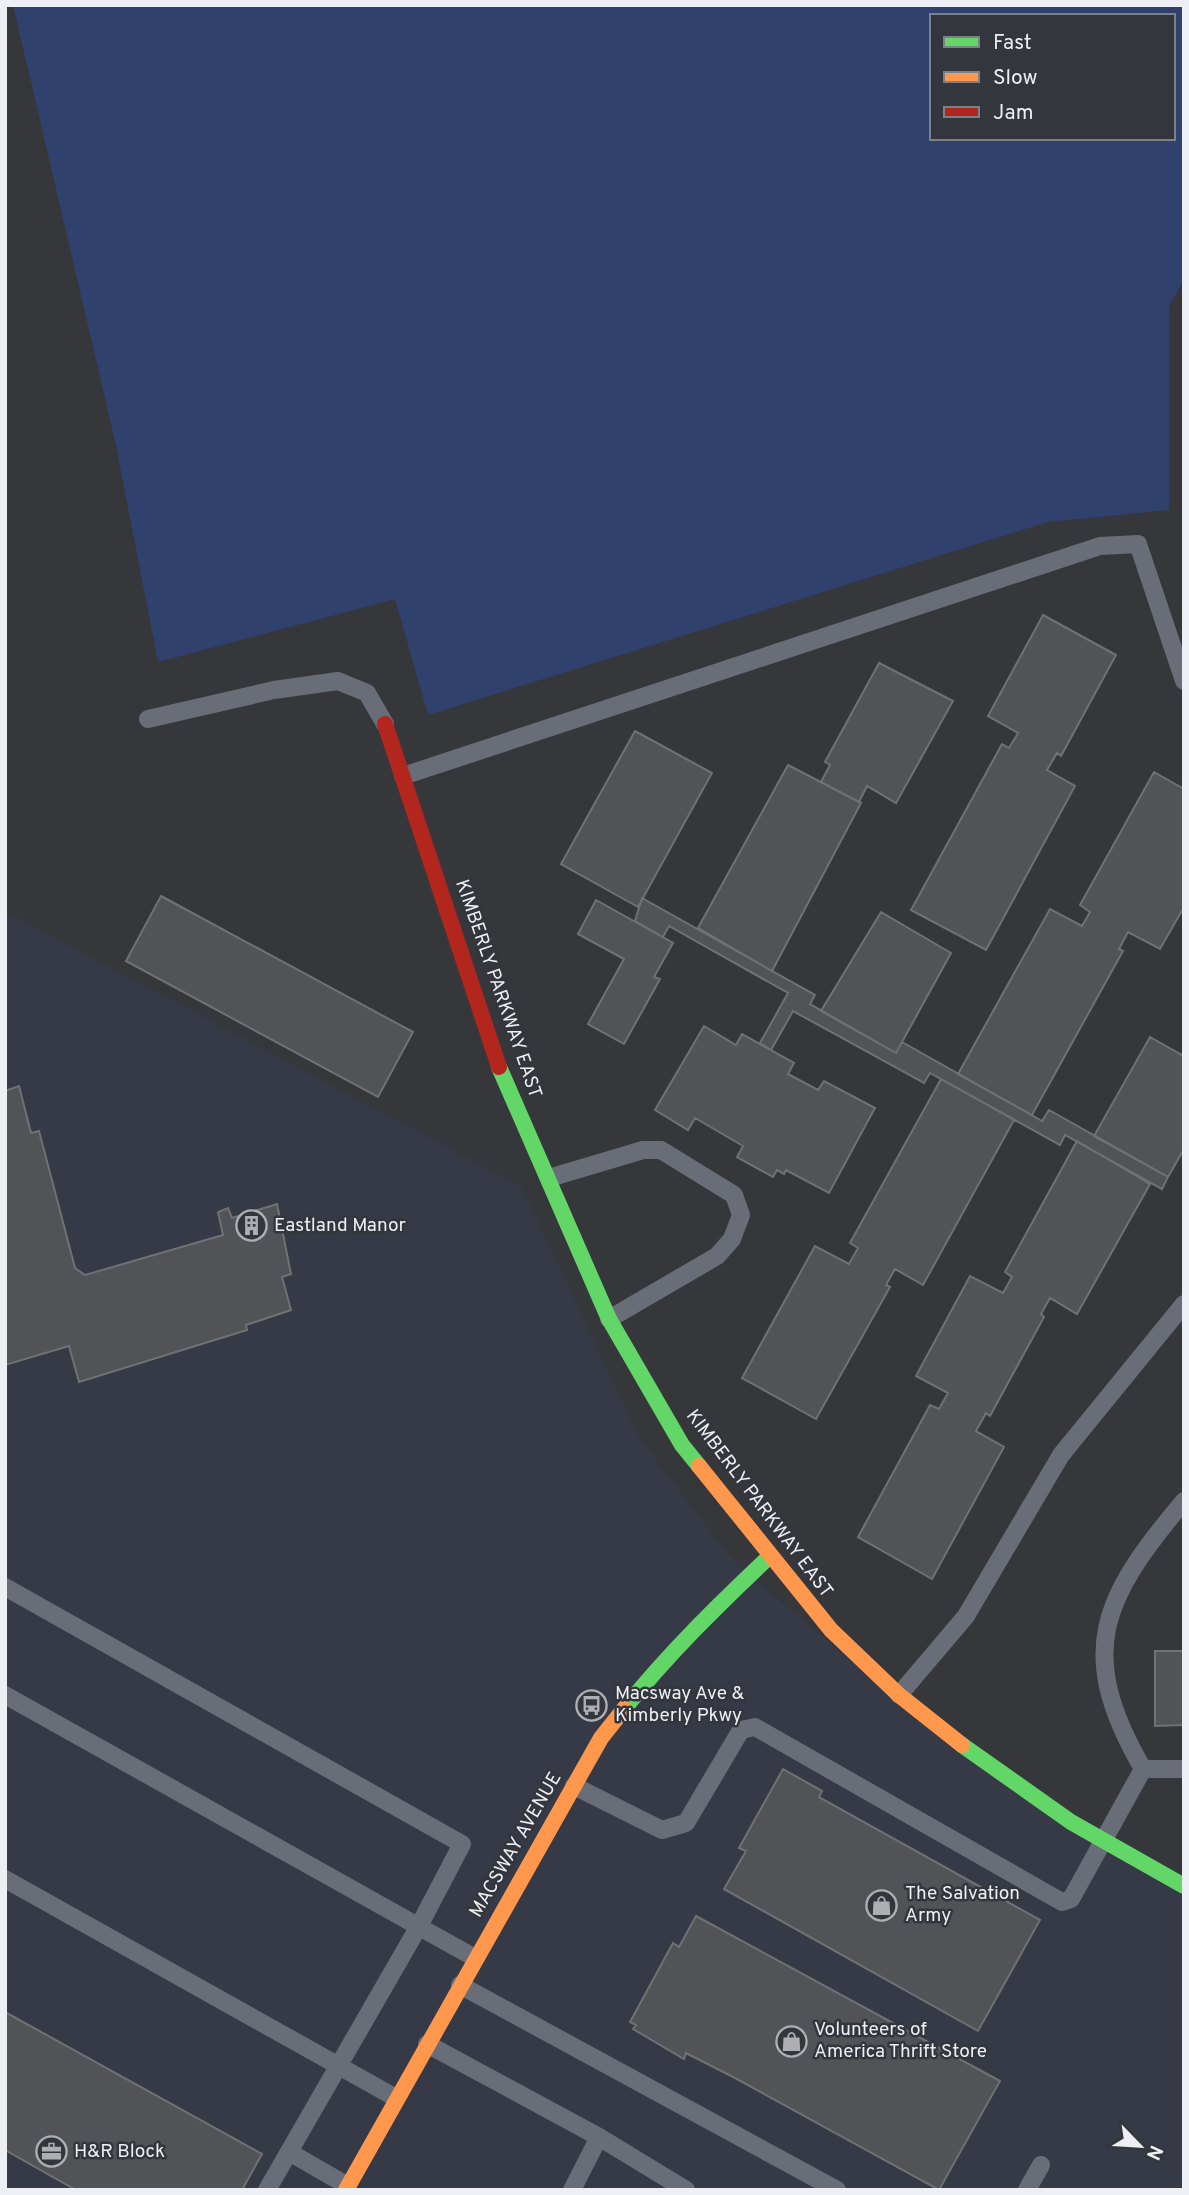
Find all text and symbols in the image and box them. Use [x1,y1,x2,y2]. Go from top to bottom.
legend [930,14,1175,140]
text: Fast [993,30,1032,57]
text: Slow [993,65,1038,92]
text: Jam [993,100,1034,127]
street label: KIMBERLY PARKWAY EAST [449,876,547,1102]
building icon: Eastland Manor [234,1209,268,1243]
place label: Eastland Manor [274,1214,407,1238]
street label: KIMBERLY PARKWAY EAST [680,1405,838,1603]
place label: Macsway Ave & Kimberly Pkwy [615,1682,744,1728]
bus stop icon: Macsway Ave & Kimberly Pkwy [575,1688,609,1722]
street label: MACSWAY AVENUE [465,1768,567,1922]
place label: The Salvation Army [905,1882,1020,1928]
shop icon: The Salvation Army [865,1888,899,1922]
place label: Volunteers of America Thrift Store [814,2018,987,2064]
shop icon: Volunteers of America Thrift Store [774,2024,808,2058]
north arrow [1105,2111,1175,2181]
office icon: H&R Block [34,2135,68,2169]
place label: H&R Block [74,2140,165,2164]
text: N [1140,2141,1167,2164]

